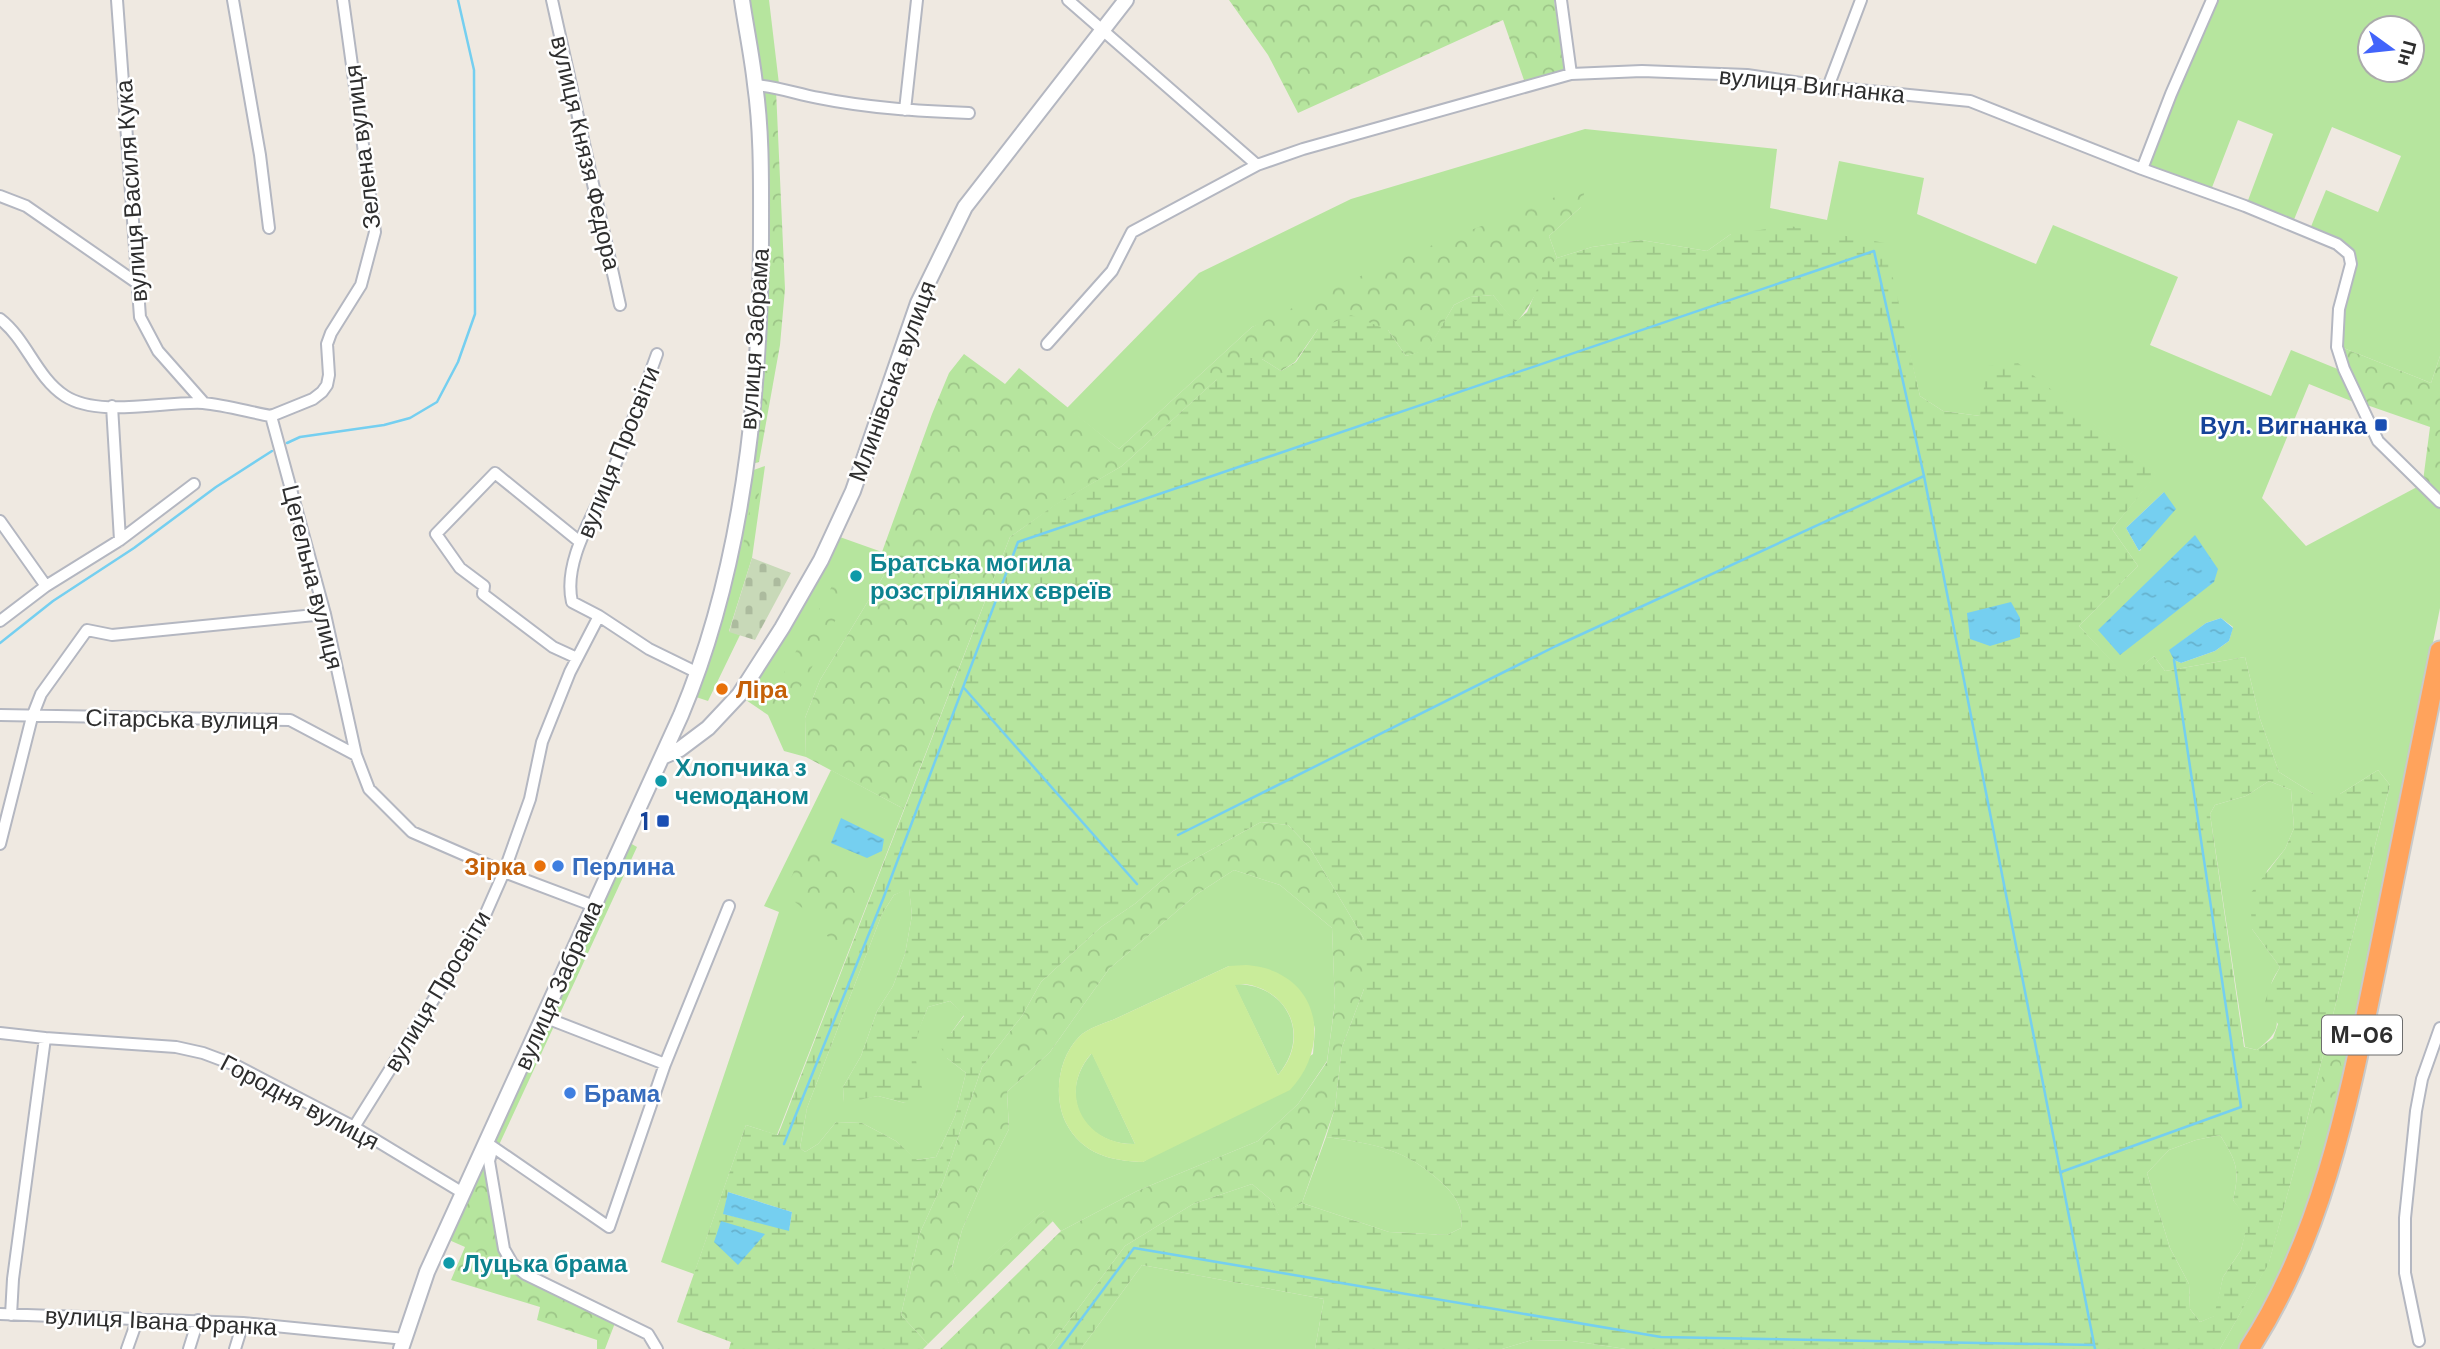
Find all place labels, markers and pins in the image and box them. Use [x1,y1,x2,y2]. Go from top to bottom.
place label: Вул. Вигнанка [2200,410,2368,441]
marker: Вул. Вигнанка [2373,417,2389,433]
place label: Братська могила розстріляних євреїв [870,547,1112,606]
marker: Братська могила розстріляних євреїв [848,568,864,584]
place label: Ліра [736,674,788,705]
marker: Ліра [714,681,730,697]
place label: Хлопчика з чемоданом [675,752,809,811]
marker: Хлопчика з чемоданом [653,773,669,789]
place label: 1 [640,806,649,837]
marker: 1 [655,813,671,829]
place label: Зірка [464,851,527,882]
place label: Перлина [572,851,675,882]
marker: Зірка [532,858,548,874]
marker: Перлина [550,858,566,874]
place label: Брама [584,1078,661,1109]
marker: Брама [562,1085,578,1101]
place label: Луцька брама [463,1248,628,1279]
marker: Луцька брама [441,1255,457,1271]

